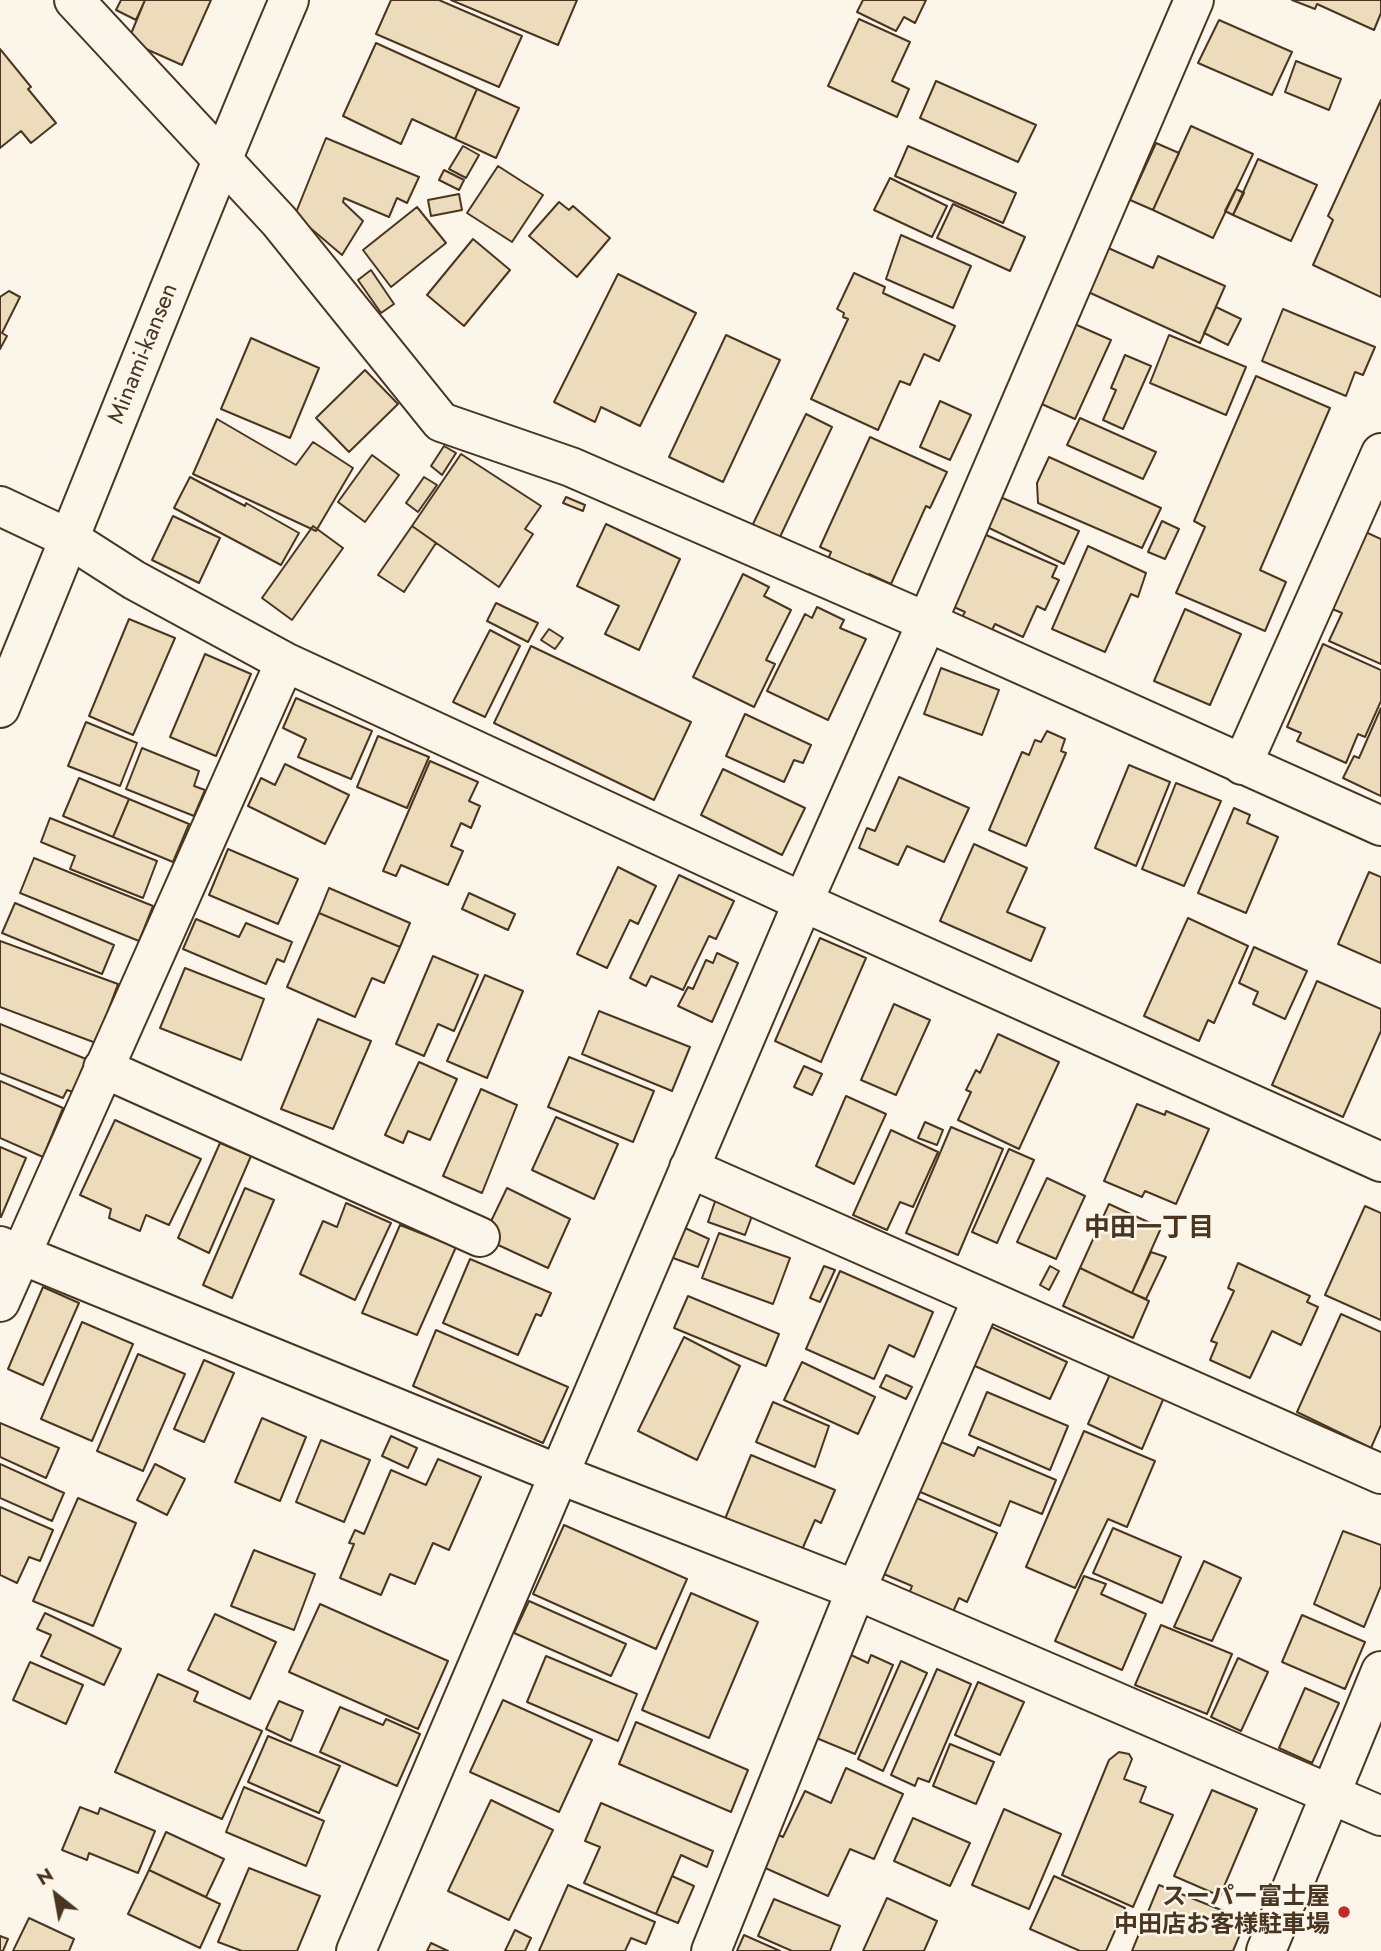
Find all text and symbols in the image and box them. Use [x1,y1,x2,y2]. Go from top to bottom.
street label: Minami-kansen [103,279,185,429]
district label: 中田一丁目 [1084,1214,1214,1246]
north arrow [21,1860,91,1930]
text: N [32,1861,58,1892]
place label: スーパー富士屋 中田店お客様駐車場 [1114,1884,1330,1940]
marker: スーパー富士屋 中田店お客様駐車場 [1336,1904,1352,1920]

